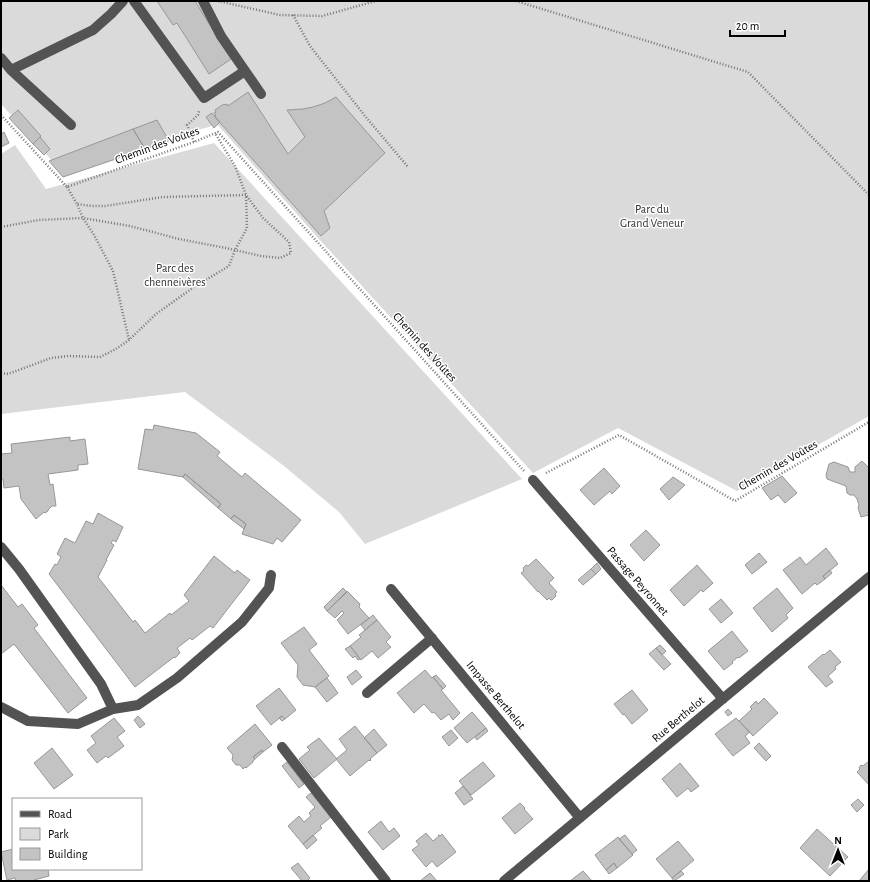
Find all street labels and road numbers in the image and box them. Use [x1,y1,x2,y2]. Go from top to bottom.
street label: Chemin des Voûtes [113,124,201,166]
street label: Chemin des Voûtes [391,310,459,384]
street label: Chemin des Voûtes [737,438,819,492]
street label: Passage Peyronnet [604,544,671,619]
street label: Impasse Berthelot [464,659,528,731]
street label: Rue Berthelot [650,694,707,744]

